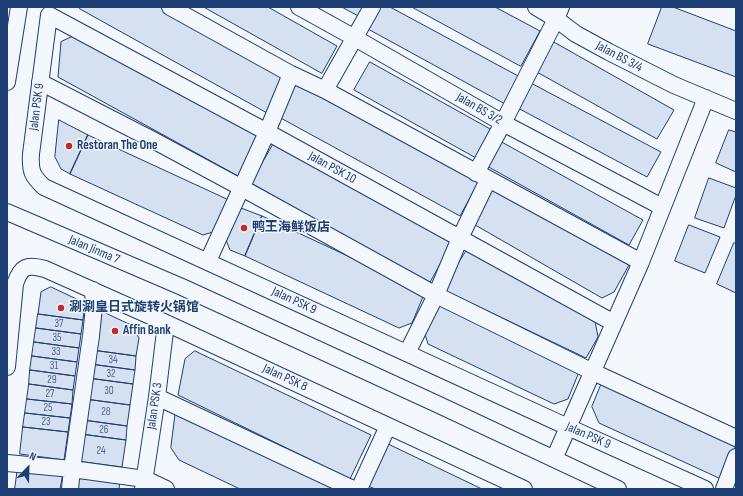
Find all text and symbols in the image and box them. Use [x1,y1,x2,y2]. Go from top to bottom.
street label: Jalan BS 3/4 [593,38,645,76]
street label: Jalan PSK 9 [26,82,48,132]
street label: Jalan BS 3/2 [453,90,505,128]
place label: Restoran The One [77,138,158,154]
marker: Restoran The One [64,141,74,151]
street label: Jalan PSK 10 [305,149,359,187]
place label: 鸭王海鲜饭店 [252,220,330,236]
marker: 鸭王海鲜饭店 [239,223,249,233]
street label: Jalan Jinma 7 [66,232,122,268]
street label: Jalan PSK 9 [269,284,319,318]
place label: 涮涮皇日式旋转火锅馆 [69,300,199,316]
marker: 涮涮皇日式旋转火锅馆 [56,303,66,313]
house number: 37 [54,317,64,331]
place label: Affin Bank [123,323,171,339]
marker: Affin Bank [110,326,120,336]
house number: 35 [52,331,62,345]
house number: 33 [51,345,61,359]
house number: 34 [108,353,118,367]
house number: 31 [50,359,58,373]
street label: Jalan PSK 8 [260,361,310,395]
house number: 32 [106,367,116,381]
house number: 29 [47,373,57,387]
street label: Jalan PSK 3 [144,382,166,430]
house number: 30 [104,384,114,398]
house number: 27 [46,387,54,401]
house number: 25 [44,401,52,415]
house number: 28 [101,405,111,419]
house number: 23 [41,415,51,429]
street label: Jalan PSK 9 [563,419,613,453]
house number: 26 [99,423,109,437]
house number: 24 [96,444,106,458]
north arrow [8,448,48,488]
text: N [28,449,38,464]

